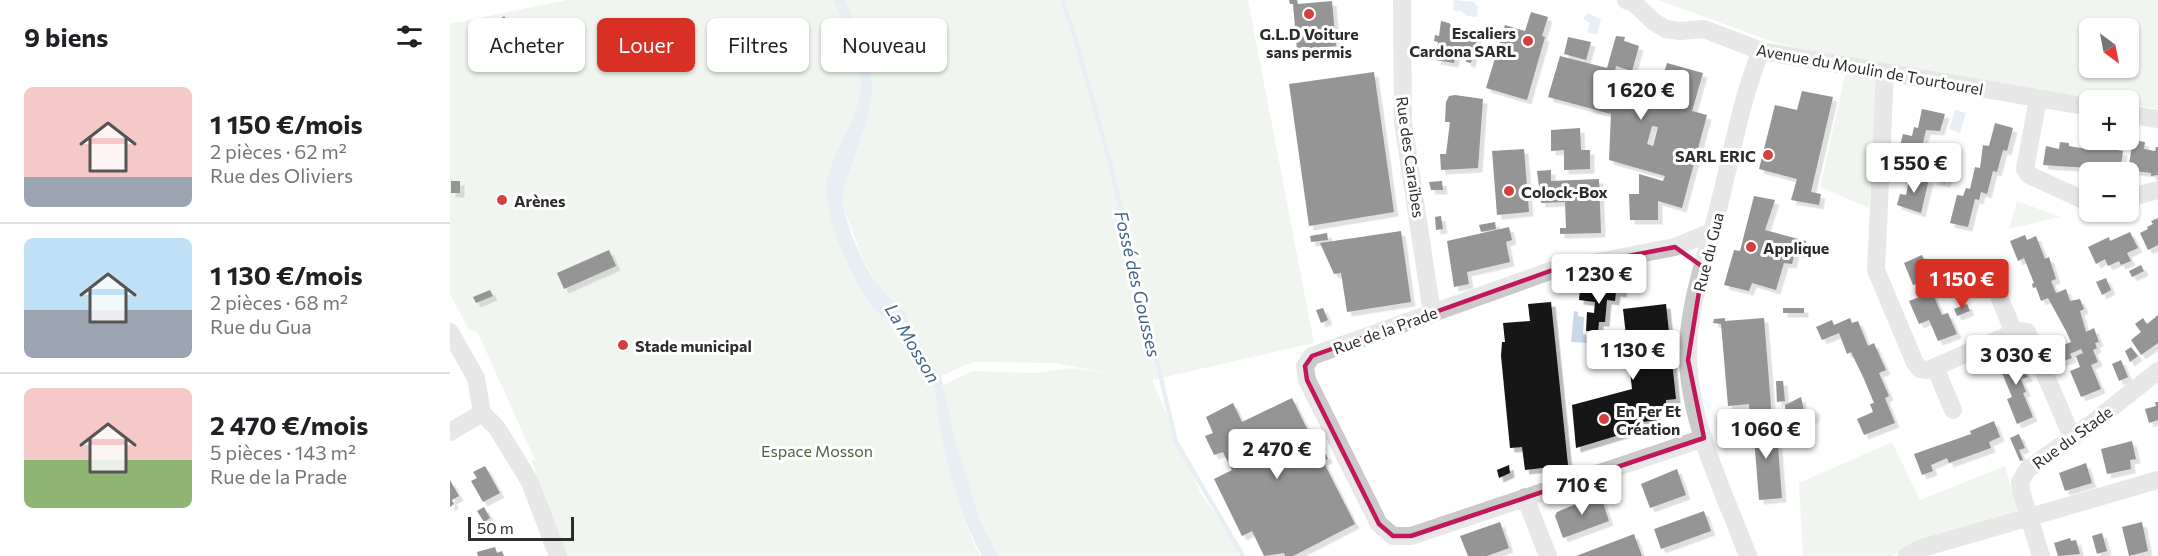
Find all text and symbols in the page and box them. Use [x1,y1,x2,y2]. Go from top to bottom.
marker: G.L.D Voiture sans permis [1302,7,1316,21]
chip: Acheter [468,18,585,72]
chip: Louer [597,18,695,72]
chip: Filtres [707,18,809,72]
chip: Nouveau [821,18,947,72]
north arrow [2079,18,2139,78]
map controls [2079,18,2139,222]
icon: filters [393,20,426,53]
text: 9 biens [24,21,109,52]
place label: Escaliers Cardona SARL [1409,23,1516,60]
place label: G.L.D Voiture sans permis [1259,24,1359,61]
marker: Escaliers Cardona SARL [1521,34,1535,48]
street label: Avenue du Moulin de Tourtourel [1755,40,1985,98]
pin: 1 620 € [1586,70,1696,121]
text: 1 620 € [1607,77,1675,101]
button: + [2079,90,2139,150]
street label: Rue des Caraïbes [1393,95,1429,219]
text: 1 150 €/mois [210,108,363,139]
icon: home [72,111,144,183]
text: 2 pièces · 62 m² [210,139,347,163]
pin: 1 550 € [1859,143,1969,194]
place label: SARL ERIC [1675,146,1756,165]
marker: SARL ERIC [1761,148,1775,162]
text: 1 550 € [1880,150,1948,174]
button: − [2079,162,2139,222]
text: Rue des Oliviers [210,163,353,187]
place label: Colock-Box [1521,182,1608,201]
marker: Colock-Box [1502,184,1516,198]
place label: Arènes [514,191,565,210]
marker: Arènes [495,193,509,207]
water label: Fossé des Gousses [1110,209,1166,359]
street label: Rue du Gua [1689,210,1727,294]
place label: Applique [1763,238,1829,257]
marker: Applique [1744,240,1758,254]
pin: 1 230 € [1544,254,1654,305]
text: 1 130 €/mois [210,259,363,290]
pin: 1 150 € [1907,259,2017,310]
text: 1 230 € [1565,261,1633,285]
icon: home [72,262,144,334]
text: 1 150 € [1930,266,1994,290]
text: 2 pièces · 68 m² [210,290,348,314]
water label: La Mosson [881,299,945,387]
street label: Rue de la Prade [1330,302,1440,358]
text: Rue du Gua [210,314,312,338]
pin: 1 130 € [1578,330,1688,381]
pin: 3 030 € [1961,335,2071,386]
place label: Stade municipal [635,336,752,355]
text: 1 130 € [1601,337,1665,361]
marker: Stade municipal [616,338,630,352]
text: 3 030 € [1980,342,2052,366]
place label: En Fer Et Création [1616,401,1681,438]
street label: Rue du Stade [2028,402,2116,472]
text: 2 470 €/mois [210,409,368,440]
pin: 1 060 € [1711,409,1821,460]
icon: home [72,412,144,484]
marker: En Fer Et Création [1597,412,1611,426]
text: 1 060 € [1731,416,1801,440]
pin: 2 470 € [1222,429,1332,480]
text: 2 470 € [1242,436,1312,460]
text: 5 pièces · 143 m² [210,440,356,464]
park label: Espace Mosson [761,441,873,460]
text: Rue de la Prade [210,464,347,488]
pin: 710 € [1540,465,1624,516]
text: 710 € [1556,472,1608,496]
scale bar [468,514,574,542]
text: 50 m [477,518,514,537]

